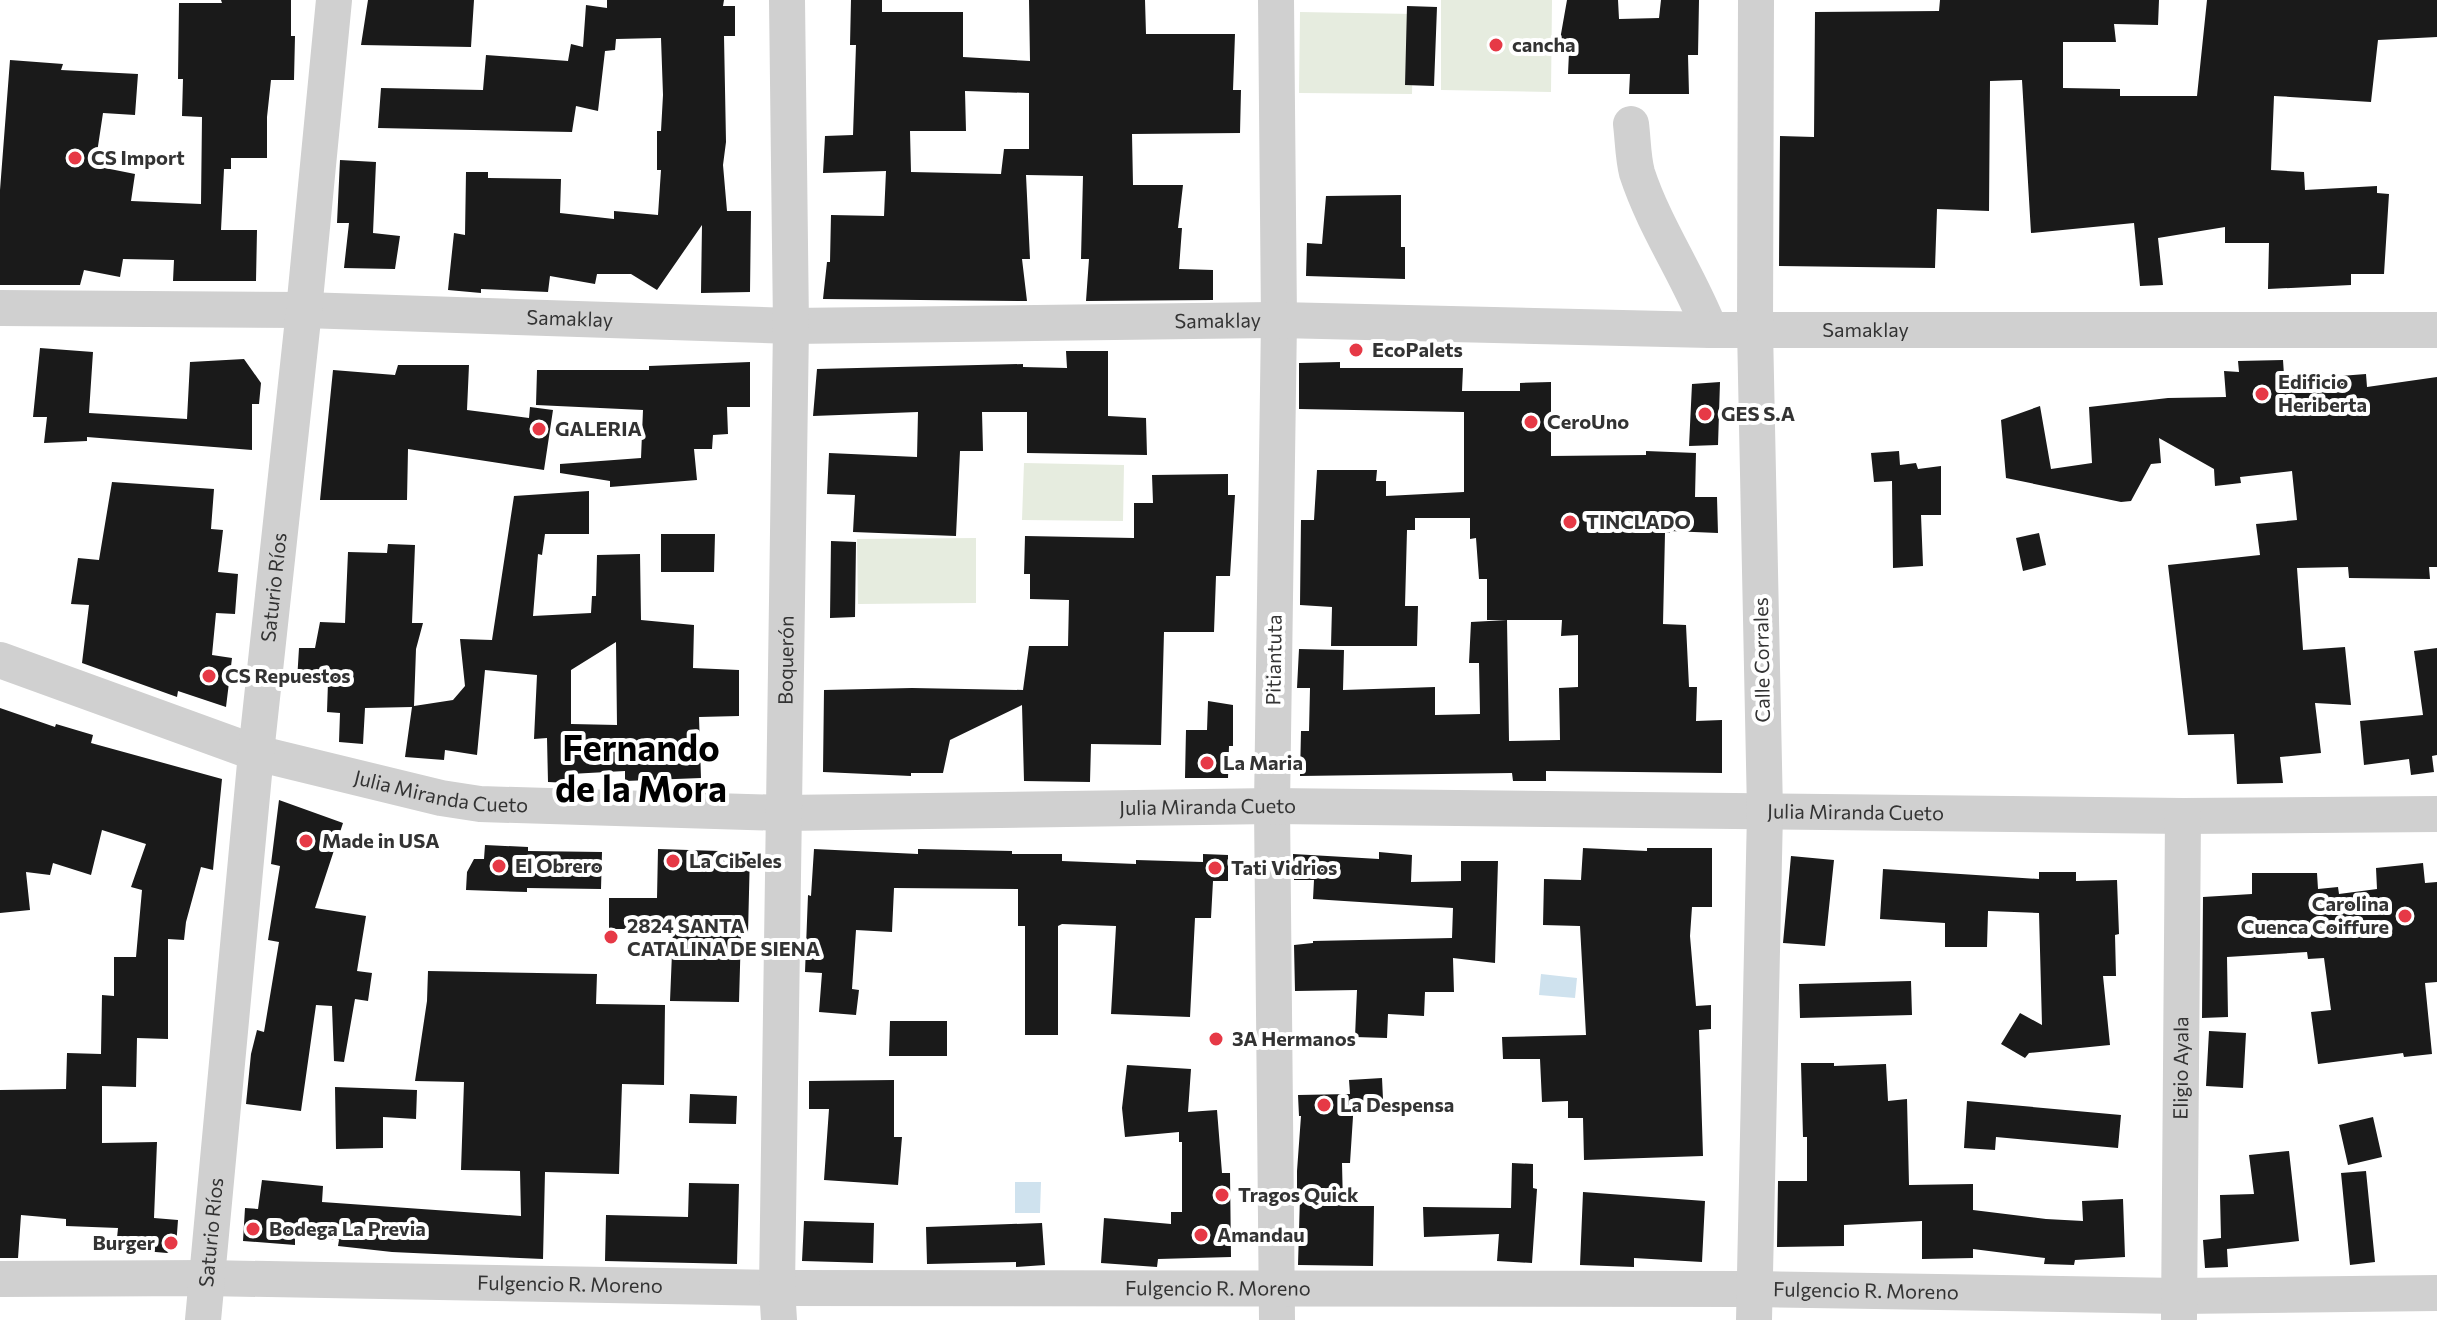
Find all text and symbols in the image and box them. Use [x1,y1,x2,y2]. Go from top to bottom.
place label: cancha [1512,32,1576,56]
marker: cancha [1487,36,1505,54]
place label: CS Import [91,145,185,169]
marker: CS Import [66,149,84,167]
street label: Samaklay [526,304,614,331]
street label: Samaklay [1174,307,1261,332]
street label: Samaklay [1822,317,1909,341]
place label: EcoPalets [1372,337,1463,361]
marker: EcoPalets [1347,341,1365,359]
place label: Edificio Heriberta [2278,369,2367,416]
marker: Edificio Heriberta [2253,385,2271,403]
place label: GES S.A [1721,401,1795,425]
marker: GES S.A [1696,405,1714,423]
place label: CeroUno [1547,409,1629,433]
marker: CeroUno [1522,413,1540,431]
place label: GALERIA [555,416,642,440]
marker: GALERIA [530,420,548,438]
place label: TINCLADO [1586,509,1691,533]
marker: TINCLADO [1561,513,1579,531]
street label: Saturio Ríos [255,531,291,643]
street label: Calle Corrales [1748,597,1774,723]
street label: Pitiantuta [1260,614,1286,706]
street label: Boquerón [772,615,798,705]
place label: CS Repuestos [225,663,351,687]
marker: CS Repuestos [200,667,218,685]
district label: Fernando de la Mora [555,724,727,809]
place label: La Maria [1223,750,1303,774]
marker: La Maria [1198,754,1216,772]
street label: Julia Miranda Cueto [352,764,529,816]
street label: Julia Miranda Cueto [1119,793,1296,819]
street label: Julia Miranda Cueto [1767,798,1944,824]
place label: Made in USA [322,828,440,852]
marker: Made in USA [297,832,315,850]
place label: La Cibeles [689,848,782,872]
marker: La Cibeles [664,852,682,870]
place label: El Obrero [515,853,603,877]
place label: Tati Vidrios [1231,855,1337,879]
marker: El Obrero [490,857,508,875]
marker: Tati Vidrios [1206,859,1224,877]
place label: Carolina Cuenca Coiffure [2241,891,2389,938]
marker: Carolina Cuenca Coiffure [2396,907,2414,925]
place label: 2824 SANTA CATALINA DE SIENA [627,913,820,960]
marker: 2824 SANTA CATALINA DE SIENA [602,928,620,946]
street label: Eligio Ayala [2168,1016,2192,1120]
place label: 3A Hermanos [1232,1026,1356,1050]
marker: 3A Hermanos [1207,1030,1225,1048]
place label: La Despensa [1340,1092,1454,1116]
marker: La Despensa [1315,1096,1333,1114]
street label: Saturio Ríos [193,1176,227,1288]
place label: Tragos Quick [1238,1182,1359,1206]
marker: Tragos Quick [1213,1186,1231,1204]
place label: Bodega La Previa [269,1216,426,1240]
marker: Bodega La Previa [244,1220,262,1238]
place label: Amandau [1217,1222,1305,1246]
marker: Amandau [1192,1226,1210,1244]
place label: Burger [93,1230,155,1254]
marker: Burger [162,1234,180,1252]
street label: Fulgencio R. Moreno [477,1270,663,1297]
street label: Fulgencio R. Moreno [1125,1275,1311,1300]
street label: Fulgencio R. Moreno [1773,1276,1959,1303]

